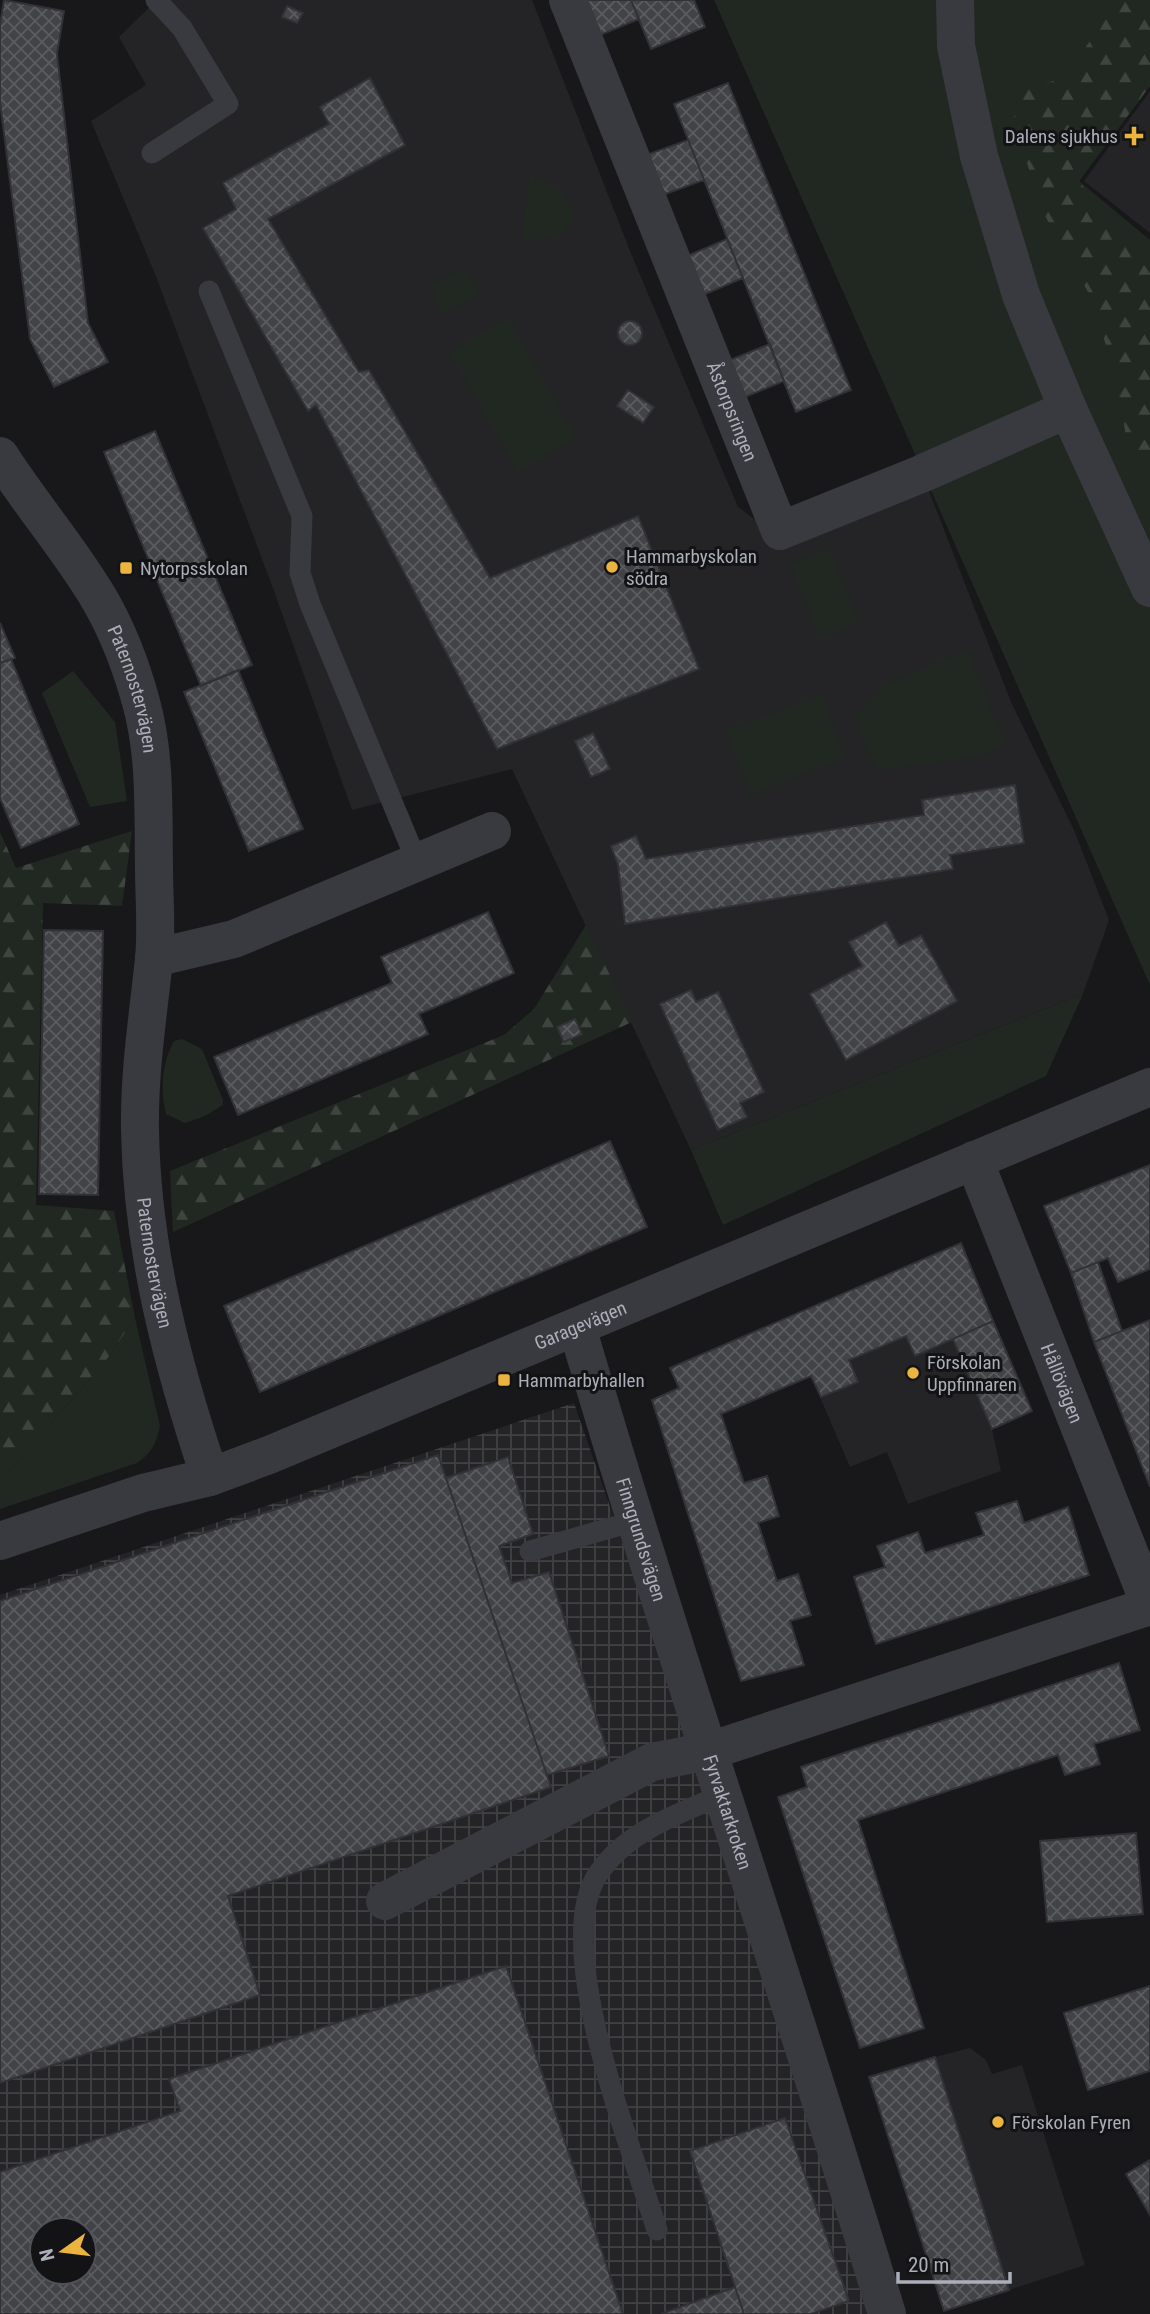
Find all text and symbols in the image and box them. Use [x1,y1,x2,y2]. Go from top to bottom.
place label: Dalens sjukhus [1005,125,1118,148]
marker: Dalens sjukhus [1124,126,1144,146]
street label: Åstorpsringen [702,358,762,465]
place label: Hammarbyskolan södra [626,545,757,590]
place label: Nytorpsskolan [140,557,248,580]
marker: Hammarbyskolan södra [604,559,620,575]
marker: Nytorpsskolan [118,560,134,576]
street label: Paternostervägen [102,622,161,754]
street label: Paternostervägen [132,1196,177,1330]
street label: Garagevägen [531,1296,630,1355]
street label: Hållövägen [1036,1340,1088,1426]
place label: Förskolan Uppfinnaren [927,1351,1017,1396]
marker: Förskolan Uppfinnaren [905,1365,921,1381]
place label: Hammarbyhallen [518,1369,645,1392]
marker: Hammarbyhallen [496,1372,512,1388]
street label: Finngrundsvägen [611,1475,671,1604]
street label: Fyrvaktarkroken [698,1752,757,1872]
place label: Förskolan Fyren [1012,2111,1131,2134]
marker: Förskolan Fyren [990,2114,1006,2130]
north arrow [28,2216,98,2286]
scale bar [898,2240,1010,2284]
text: N [34,2247,60,2263]
text: 20 m [908,2253,949,2277]

